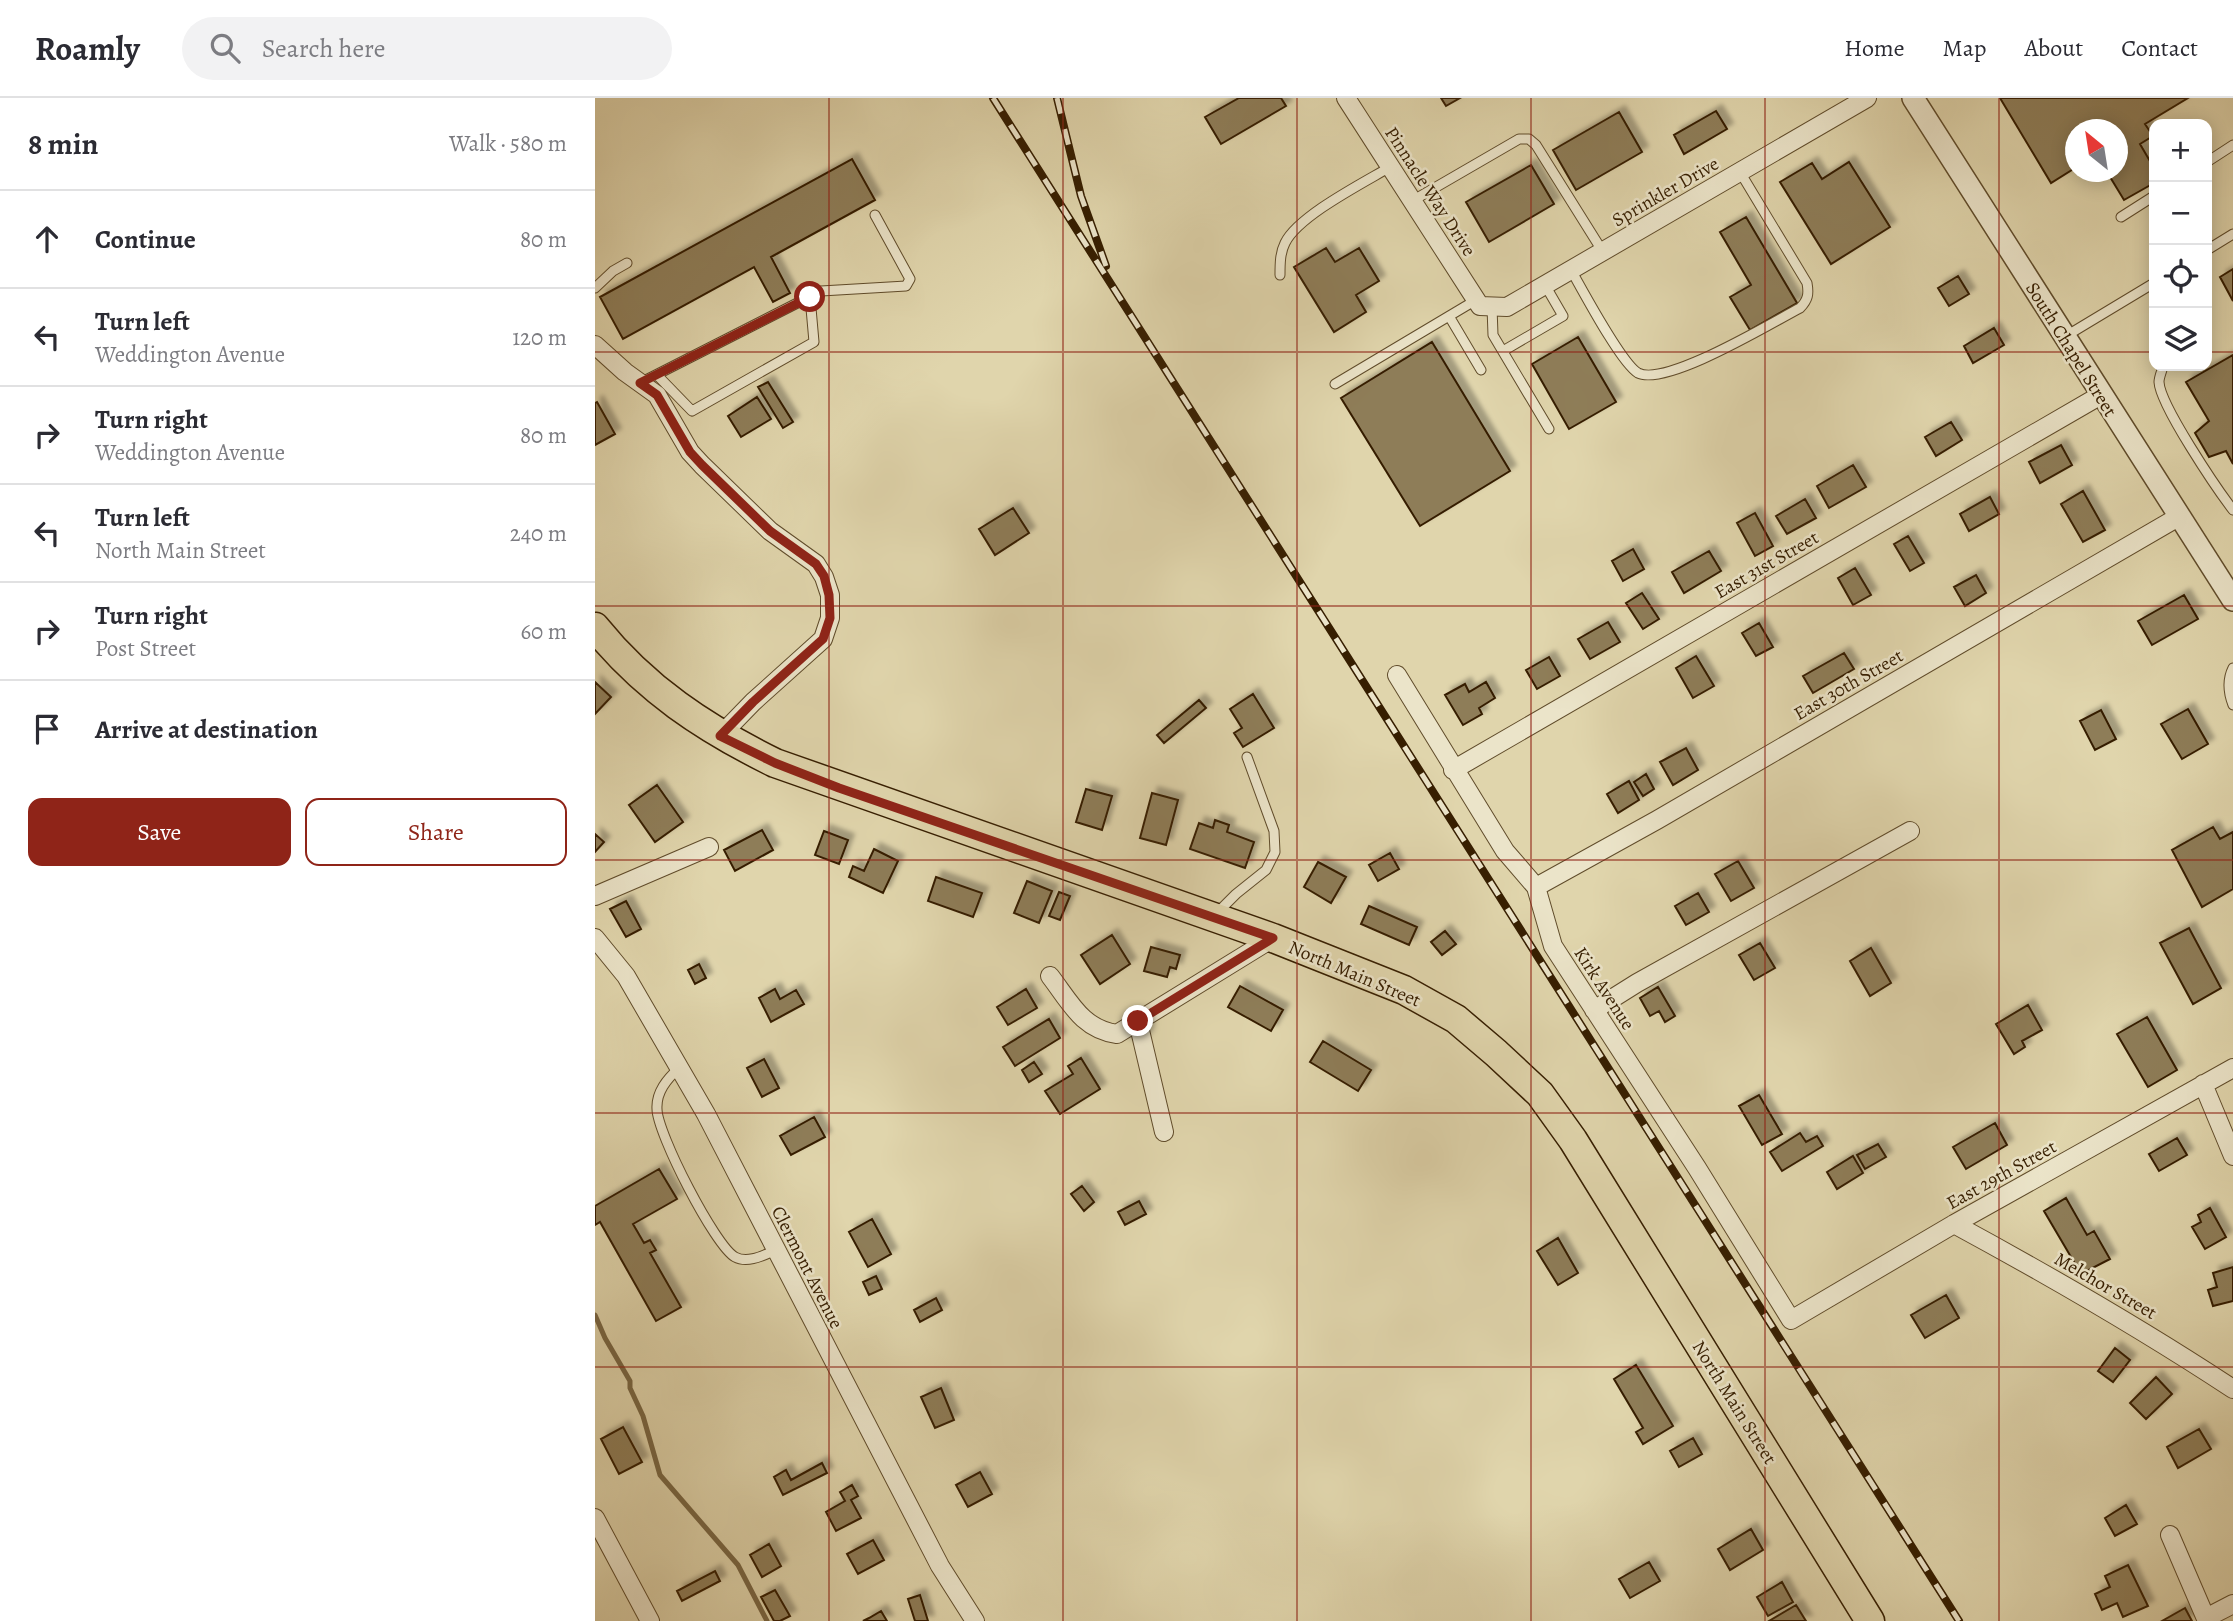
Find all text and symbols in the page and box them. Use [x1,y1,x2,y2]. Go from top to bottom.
search box [182,17,672,80]
text: Roamly [35,26,140,71]
icon: search [206,29,244,67]
text: Search here [262,31,385,66]
text: Home [1844,32,1905,64]
text: Map [1943,32,1987,64]
text: About [2025,32,2083,64]
text: Contact [2121,32,2198,64]
north arrow [2065,119,2128,182]
map controls [2149,119,2212,371]
button: + [2149,119,2212,182]
street label: Pinnacle Way Drive [1378,122,1482,261]
text: 8 min [28,124,98,164]
text: Walk · 580 m [449,128,567,159]
street label: Sprinkler Drive [1607,151,1724,233]
button: − [2149,182,2212,245]
icon: ahead [28,220,66,258]
text: Continue [95,222,196,257]
text: 80 m [520,224,567,255]
button: locate [2149,245,2212,308]
street label: South Chapel Street [2019,277,2123,422]
route start [794,281,825,312]
text: Turn left [95,304,190,339]
button: layers [2149,308,2212,371]
icon: left [28,318,66,356]
text: 120 m [512,322,567,353]
text: Weddington Avenue [95,339,285,370]
text: Turn right [95,402,208,437]
icon: right [28,416,66,454]
text: 80 m [520,420,567,451]
text: Weddington Avenue [95,437,285,468]
text: Turn left [95,500,190,535]
icon: left [28,514,66,552]
text: 240 m [510,518,567,549]
street label: East 31st Street [1710,525,1823,605]
text: North Main Street [95,535,266,566]
text: Turn right [95,598,208,633]
icon: right [28,612,66,650]
text: 60 m [520,616,567,647]
text: Post Street [95,633,196,664]
street label: East 30th Street [1789,643,1908,727]
icon: arrive [28,710,66,748]
text: Arrive at destination [95,712,318,747]
button: Save [28,798,291,866]
button: Share [305,798,567,866]
street label: North Main Street [1285,934,1425,1013]
street label: Kirk Avenue [1568,942,1641,1035]
route end [1122,1005,1153,1036]
street label: East 29th Street [1942,1134,2061,1216]
street label: Clermont Avenue [765,1202,849,1333]
street label: Melchor Street [2050,1246,2161,1326]
street label: North Main Street [1686,1336,1783,1469]

